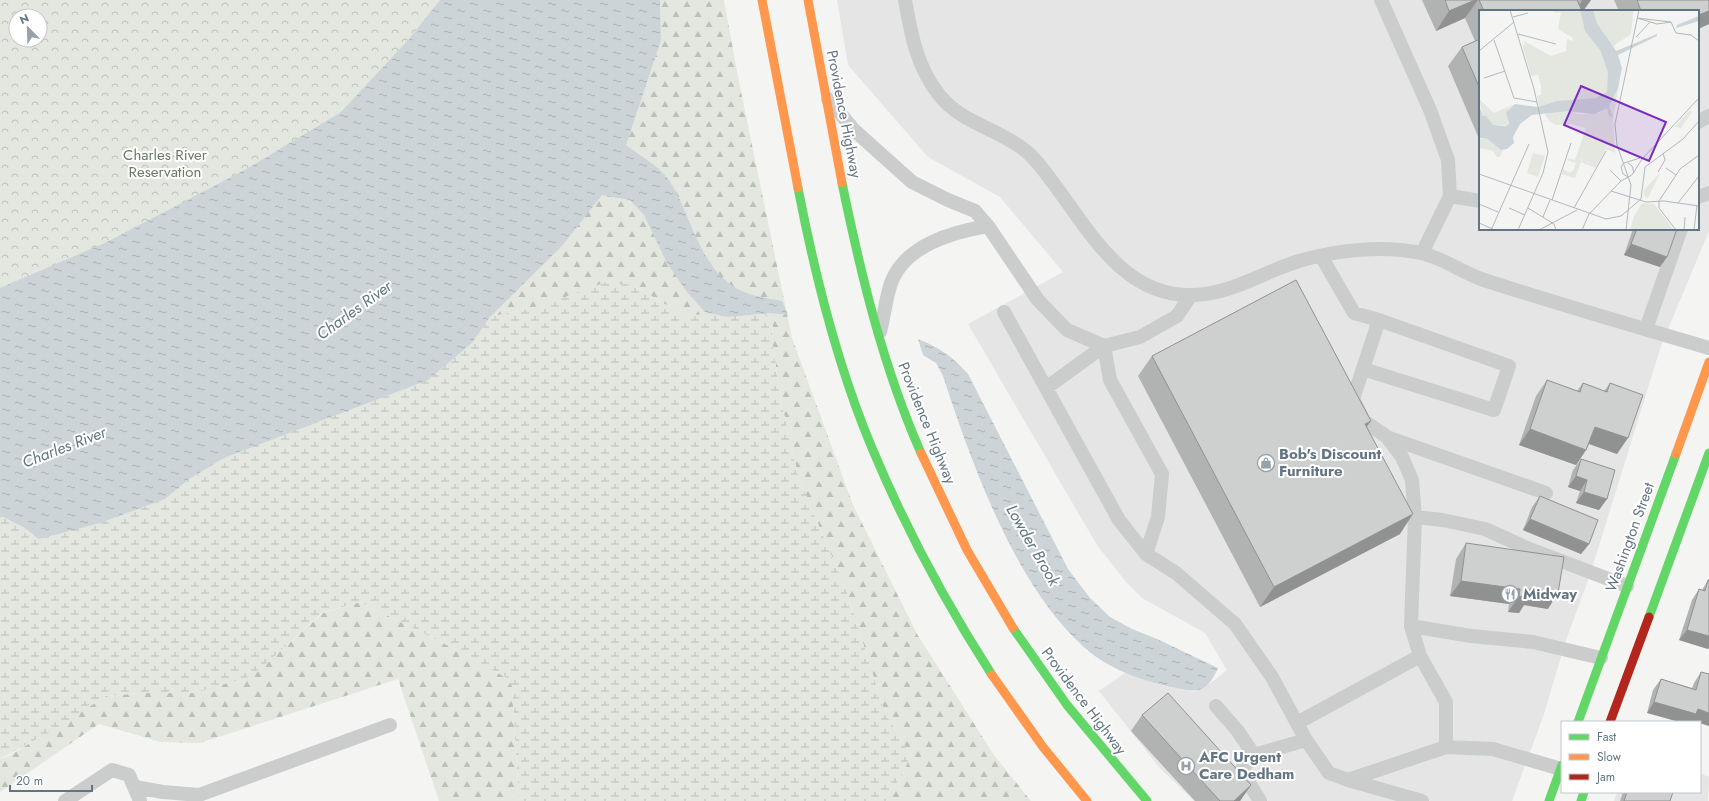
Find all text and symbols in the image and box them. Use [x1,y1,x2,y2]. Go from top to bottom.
north arrow [8,8,48,48]
text: N [17,10,31,28]
inset map [1479,10,1699,230]
street label: Providence Highway [821,48,867,180]
park label: Charles River Reservation [123,144,208,183]
water label: Charles River [312,274,398,345]
street label: Providence Highway [892,359,962,488]
water label: Charles River [19,420,111,474]
place label: Bob's Discount Furniture [1279,443,1382,482]
shop icon: Bob's Discount Furniture [1256,453,1276,473]
street label: Washington Street [1600,479,1660,595]
water label: Lowder Brook [1000,500,1066,591]
place label: Midway [1523,583,1577,605]
restaurant icon: Midway [1500,584,1520,604]
street label: Providence Highway [1036,643,1132,760]
legend [1561,721,1701,793]
text: Fast [1597,728,1616,746]
place label: AFC Urgent Care Dedham [1198,746,1294,785]
text: Slow [1597,748,1622,766]
hospital icon: AFC Urgent Care Dedham [1176,756,1196,776]
scale bar [10,767,92,793]
text: Jam [1595,768,1615,786]
text: 20 m [16,772,43,790]

